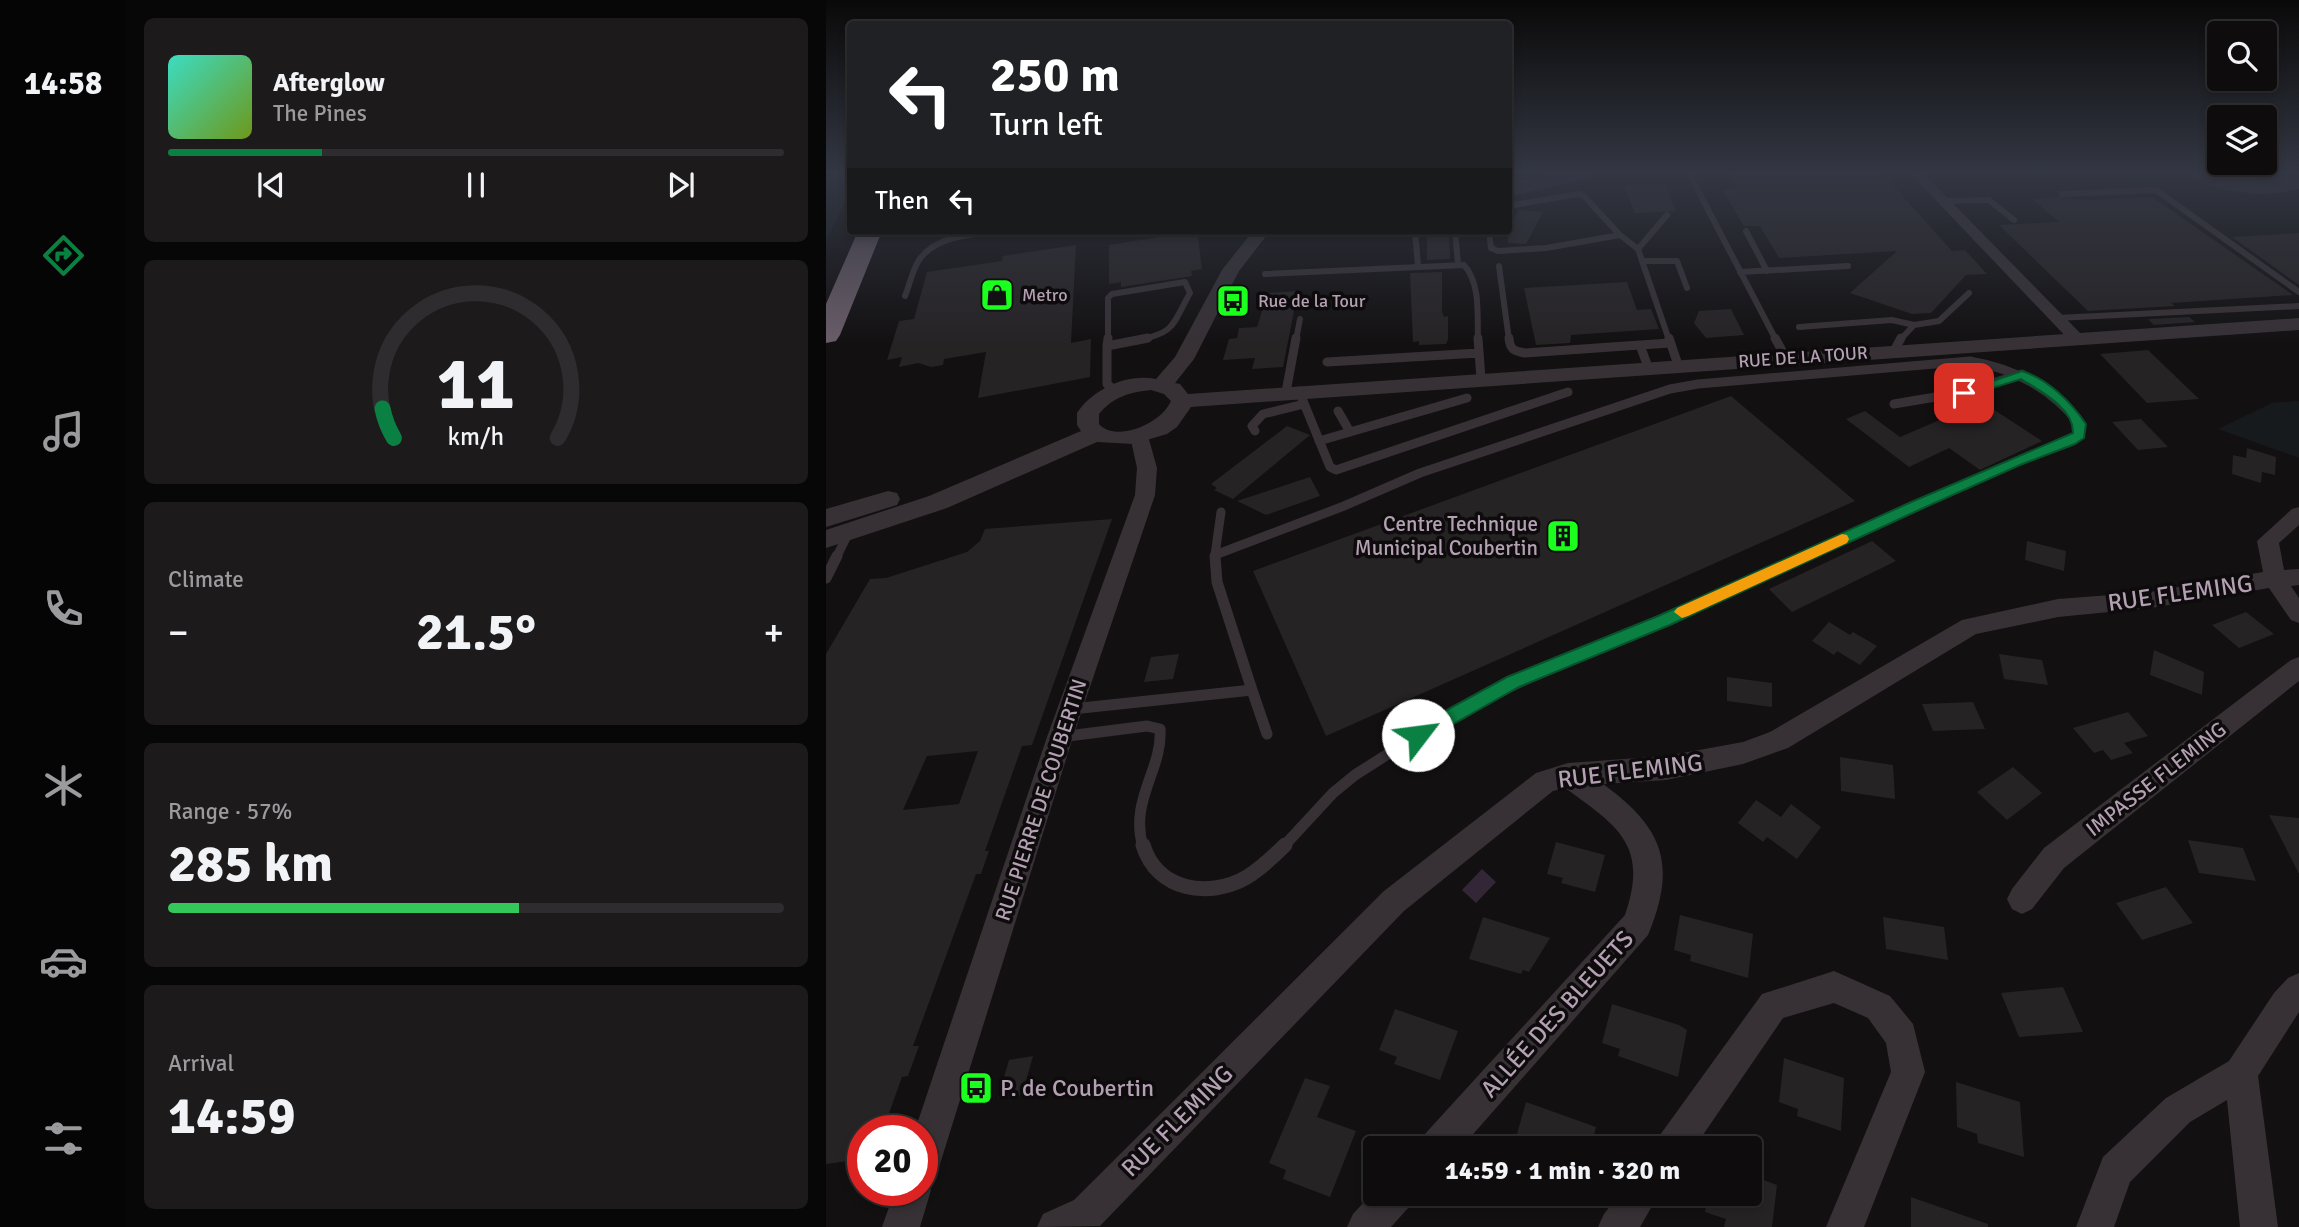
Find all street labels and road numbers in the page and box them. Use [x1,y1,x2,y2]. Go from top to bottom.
street label: RUE DE LA TOUR [1737,341,1869,373]
street label: RUE FLEMING [2106,568,2254,618]
street label: RUE PIERRE DE COUBERTIN [990,676,1092,924]
street label: IMPASSE FLEMING [2081,716,2231,842]
street label: RUE FLEMING [1556,747,1704,795]
street label: ALLÉE DES BLEUETS [1474,924,1640,1104]
street label: RUE FLEMING [1115,1059,1239,1183]

